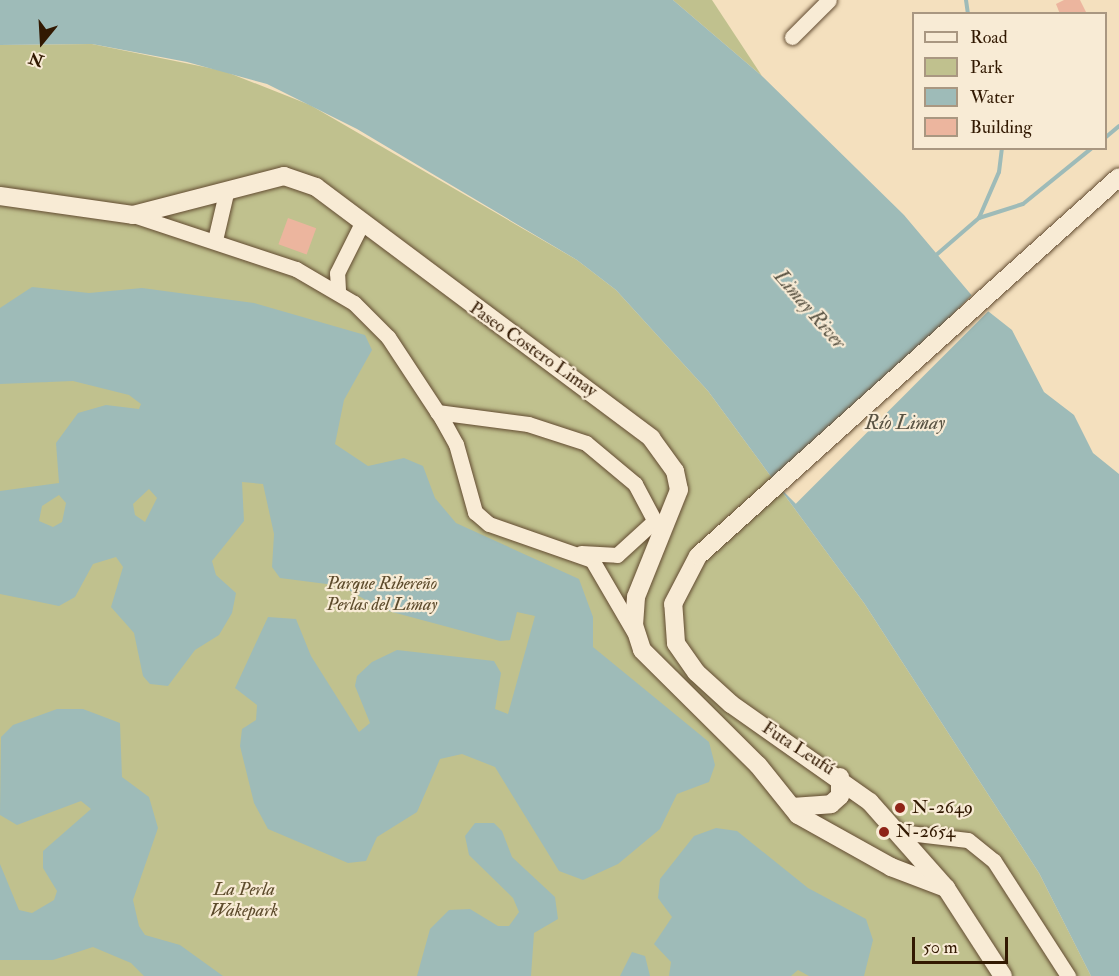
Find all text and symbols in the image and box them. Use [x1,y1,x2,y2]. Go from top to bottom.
north arrow [12,12,72,72]
legend [912,12,1107,150]
text: Road [970,26,1008,49]
text: N [27,47,46,71]
text: Park [970,56,1003,79]
text: Water [970,86,1014,109]
text: Building [970,116,1032,139]
water label: Limay River [769,264,851,354]
street label: Paseo Costero Limay [465,298,601,402]
water label: Río Limay [865,410,945,434]
park label: Parque Ribereño Perlas del Limay [326,574,438,616]
street label: Futa Leufú [758,718,838,780]
place label: N-2649 [912,797,973,819]
marker: N-2649 [893,801,907,815]
place label: N-2654 [896,821,955,843]
marker: N-2654 [877,825,891,839]
park label: La Perla Wakepark [210,880,278,922]
scale bar [915,925,1011,963]
text: 50 m [923,936,958,959]

